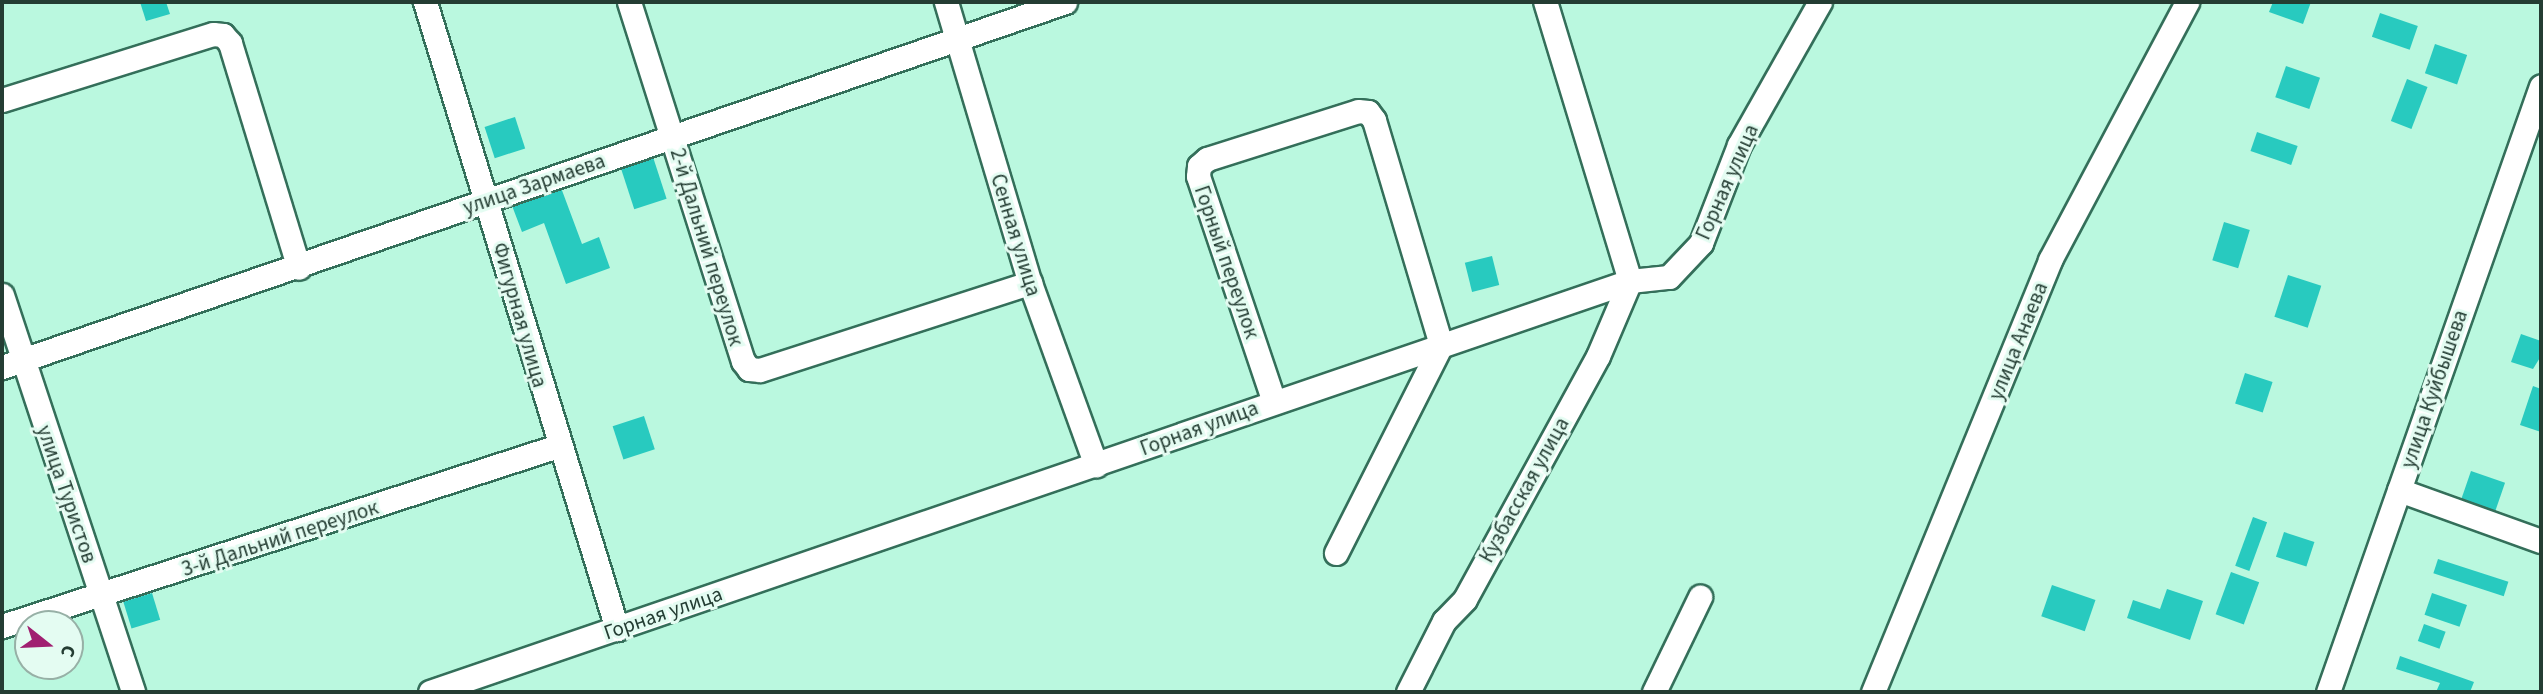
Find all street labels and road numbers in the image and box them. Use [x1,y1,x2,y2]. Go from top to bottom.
street label: Горная улица [1690,120,1764,244]
street label: 2-й Дальний переулок [665,145,749,349]
street label: улица Зармаева [460,148,608,220]
street label: Сенная улица [985,171,1047,299]
street label: Горный переулок [1189,182,1265,342]
street label: Фигурная улица [487,240,553,390]
street label: улица Анаева [1983,278,2053,404]
street label: улица Куйбышева [2395,307,2473,471]
street label: Горная улица [1137,395,1261,461]
street label: Кузбасская улица [1474,413,1574,567]
street label: улица Туристов [32,422,102,566]
street label: 3-й Дальний переулок [179,494,381,582]
street label: Горная улица [600,581,726,645]

